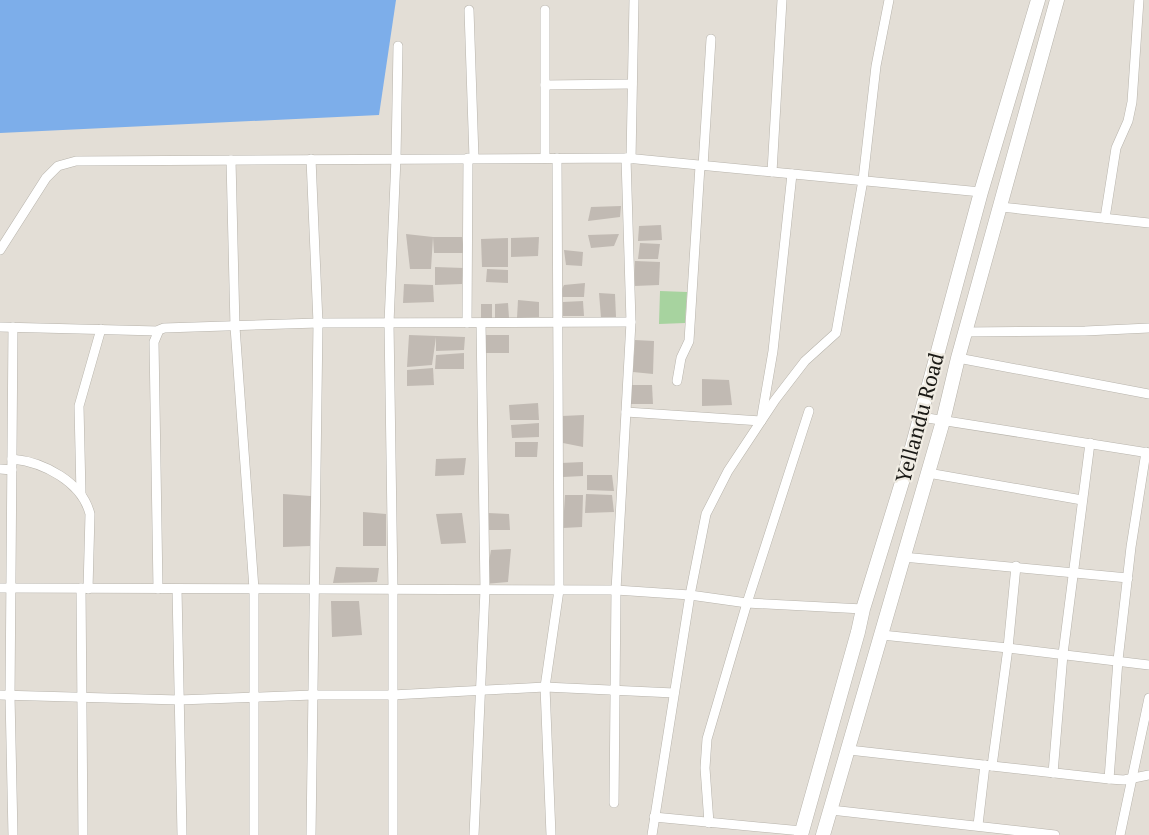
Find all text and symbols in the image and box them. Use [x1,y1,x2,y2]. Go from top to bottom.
street label: Yellandu Road [888,349,950,486]

